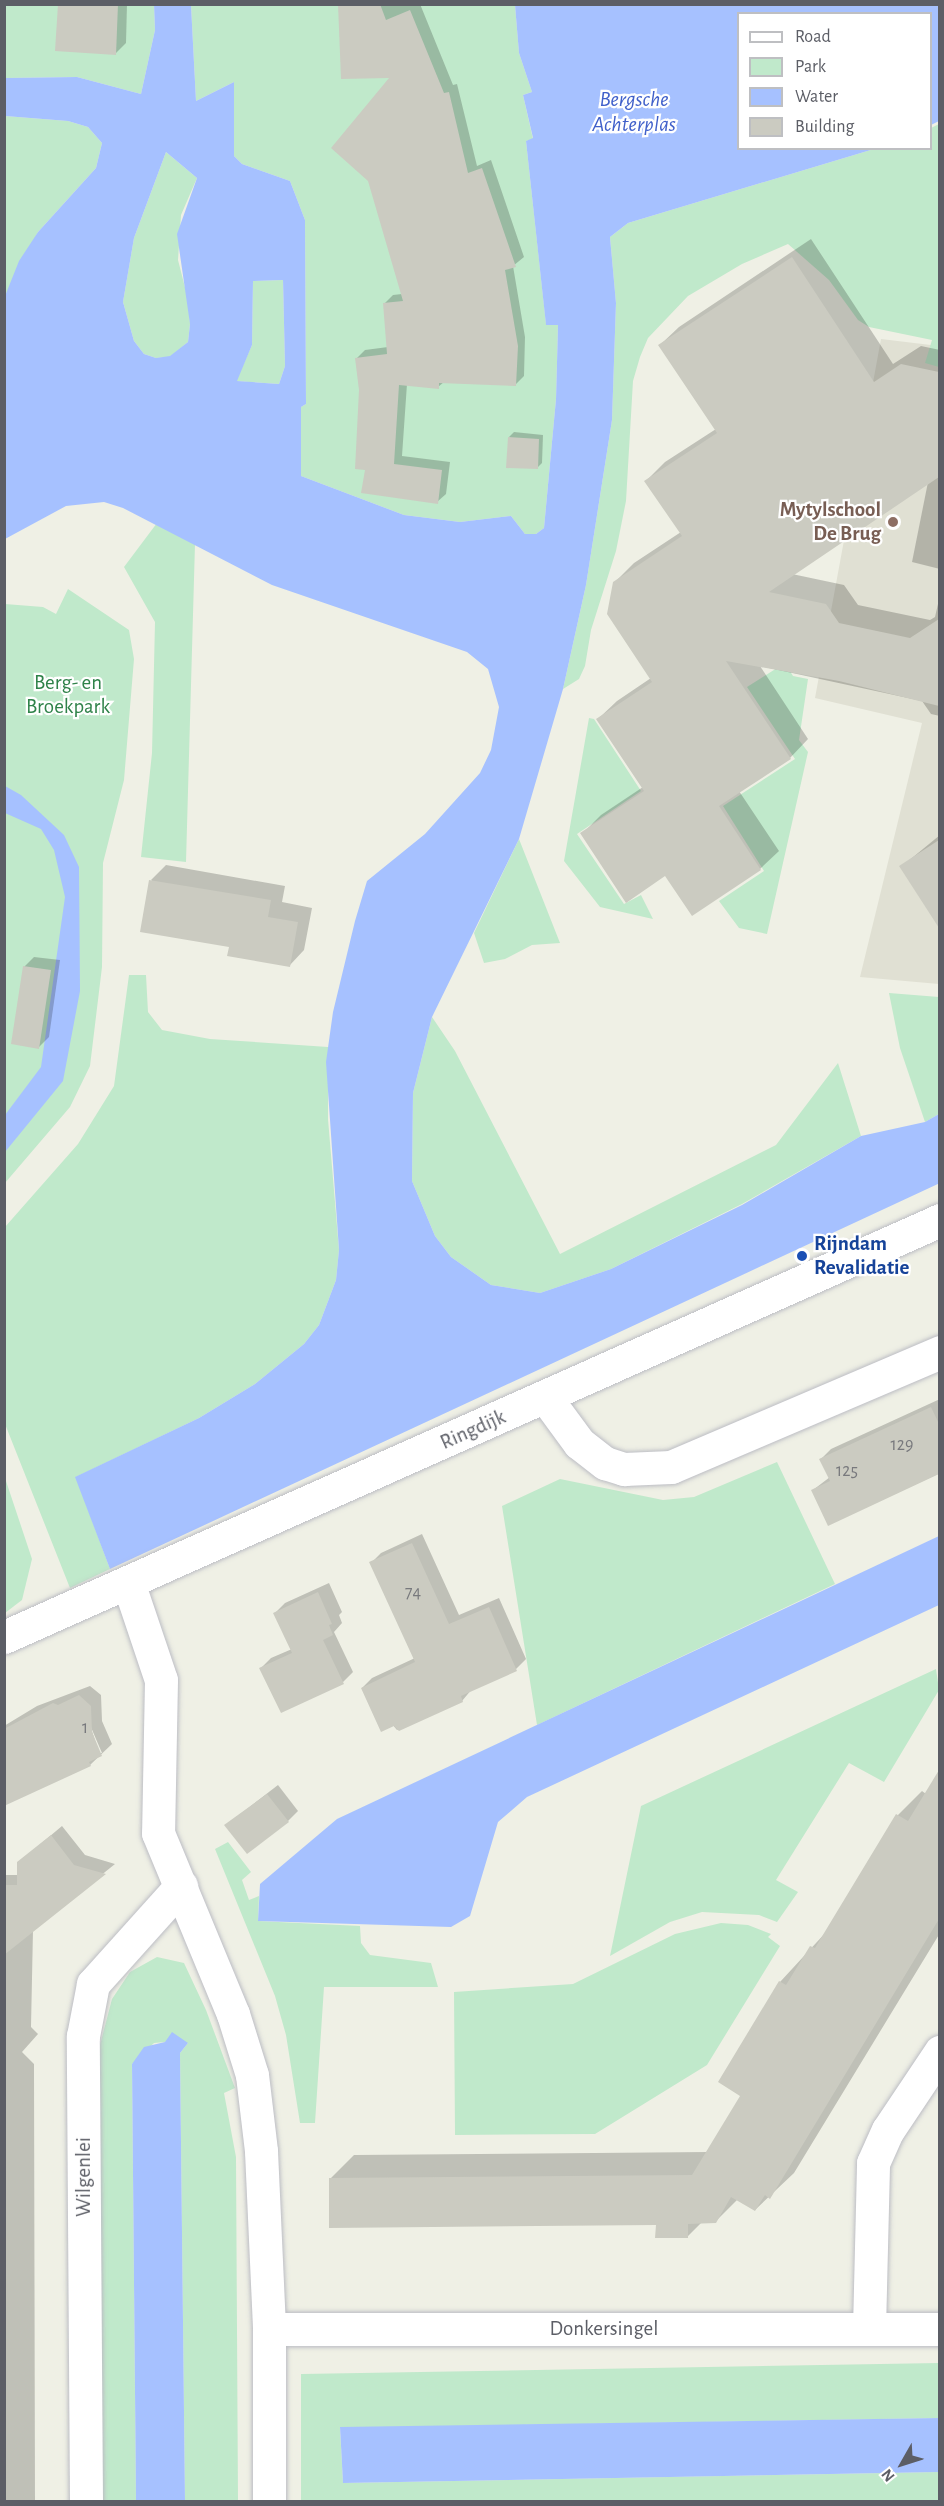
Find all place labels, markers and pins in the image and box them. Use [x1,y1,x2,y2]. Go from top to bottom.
place label: Mytylschool De Brug [780,497,881,547]
marker: Mytylschool De Brug [886,515,900,529]
place label: Rijndam Revalidatie [814,1231,909,1281]
marker: Rijndam Revalidatie [795,1249,809,1263]

